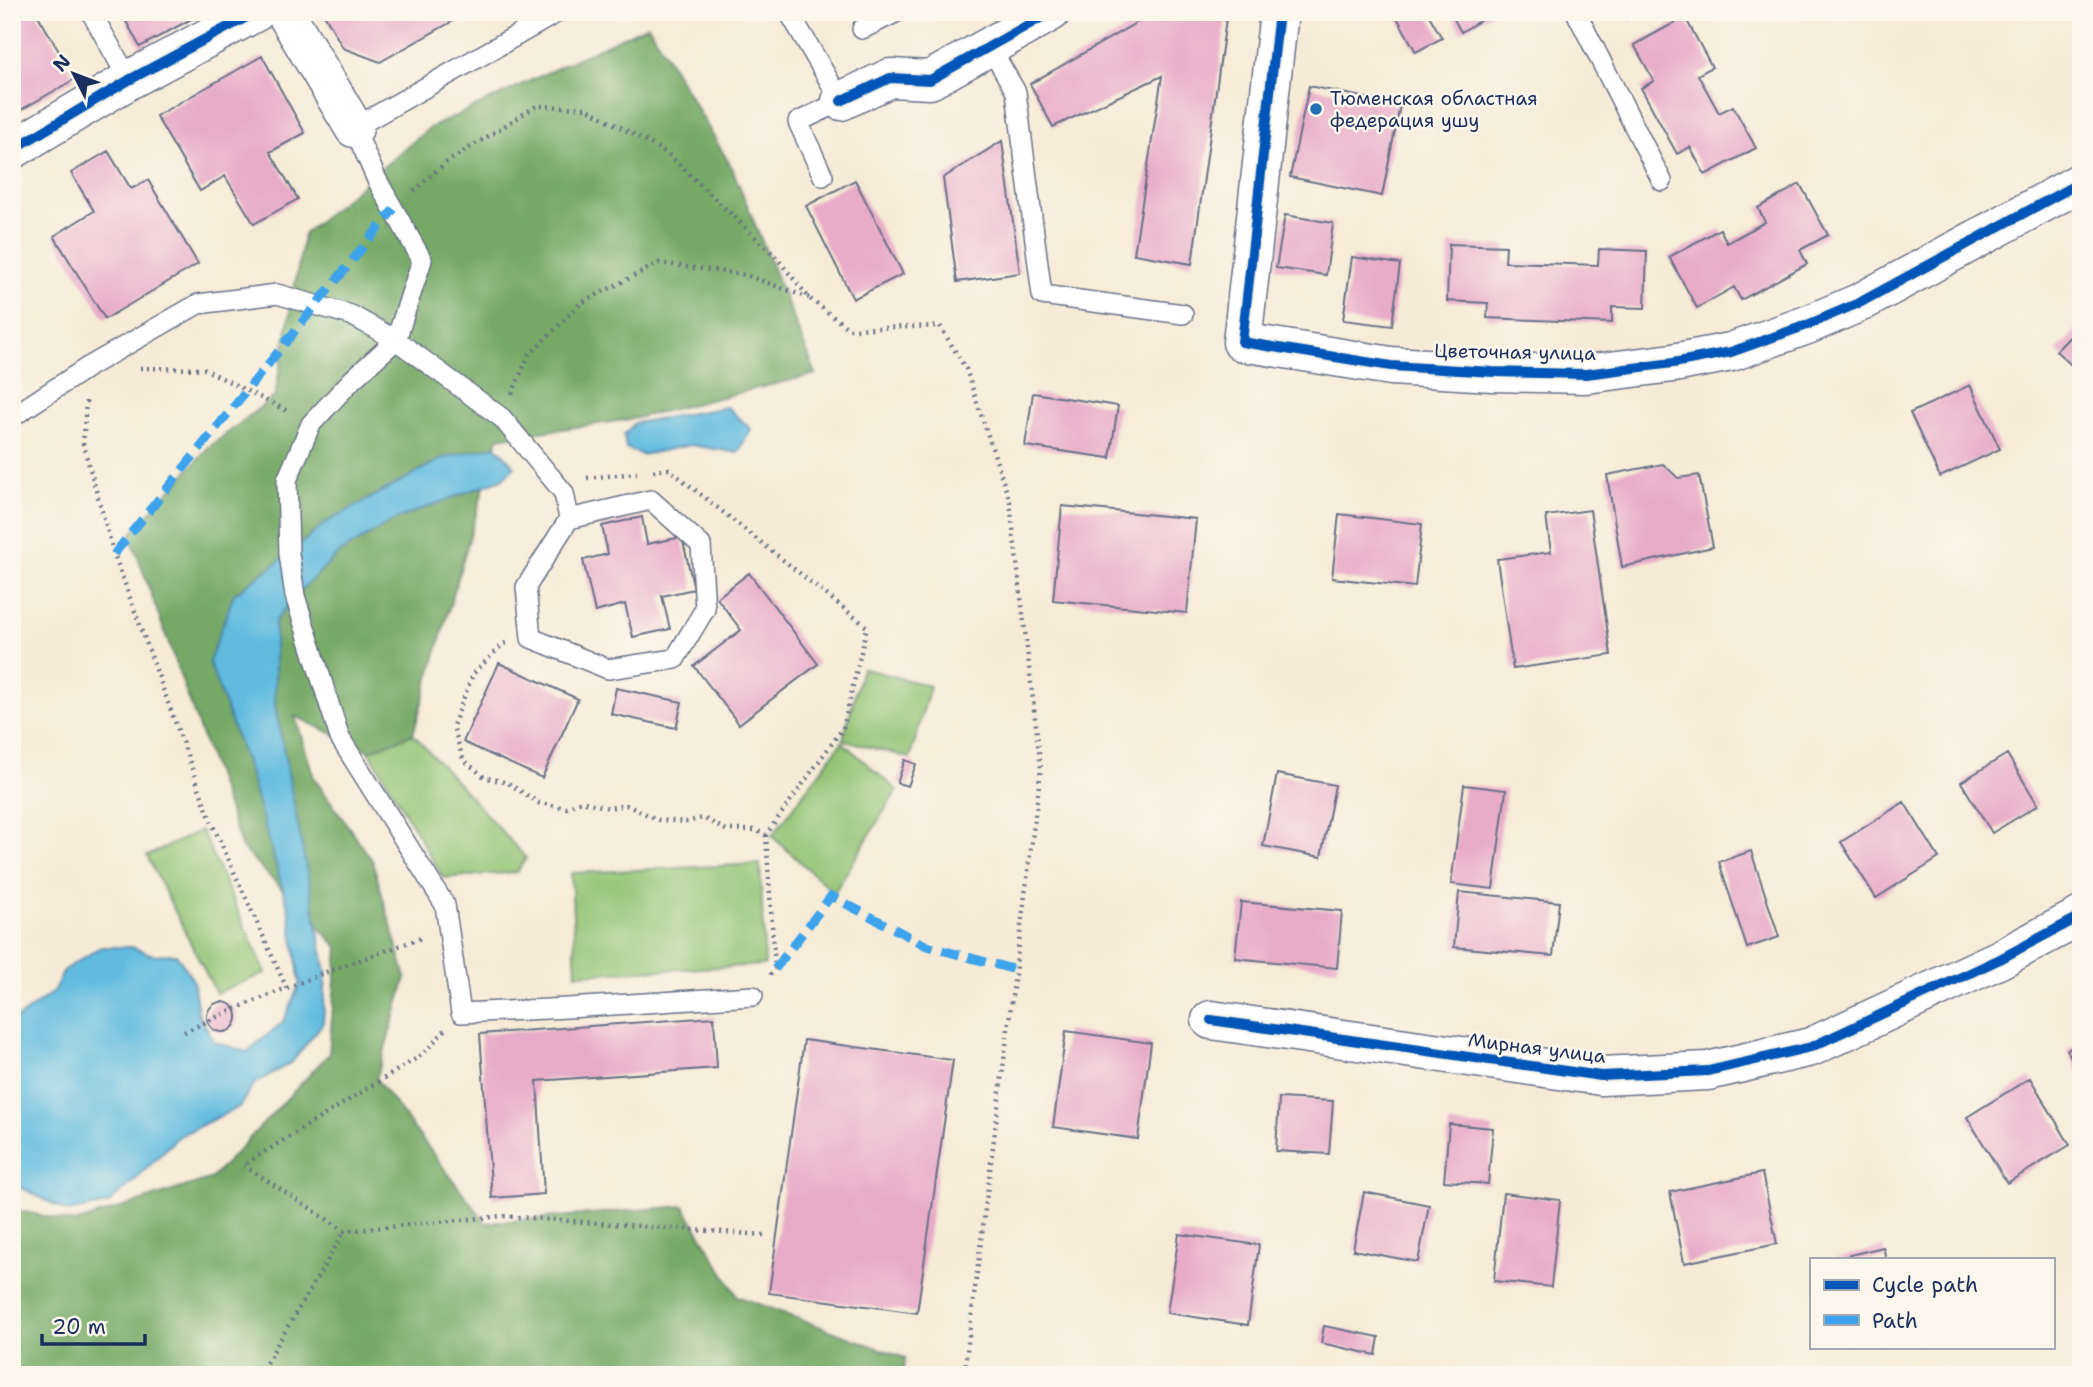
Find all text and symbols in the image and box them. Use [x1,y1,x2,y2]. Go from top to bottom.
north arrow [38,38,108,108]
text: N [47,49,76,77]
place label: Тюменская областная федерация ушу [1330,86,1538,133]
marker: Тюменская областная федерация ушу [1308,101,1324,117]
street label: Цветочная улица [1434,338,1596,366]
street label: Мирная улица [1467,1027,1607,1069]
legend [1810,1258,2054,1348]
text: Cycle path [1872,1271,1978,1299]
scale bar [42,1303,145,1347]
text: Path [1872,1307,1918,1335]
text: 20 m [52,1313,106,1341]

